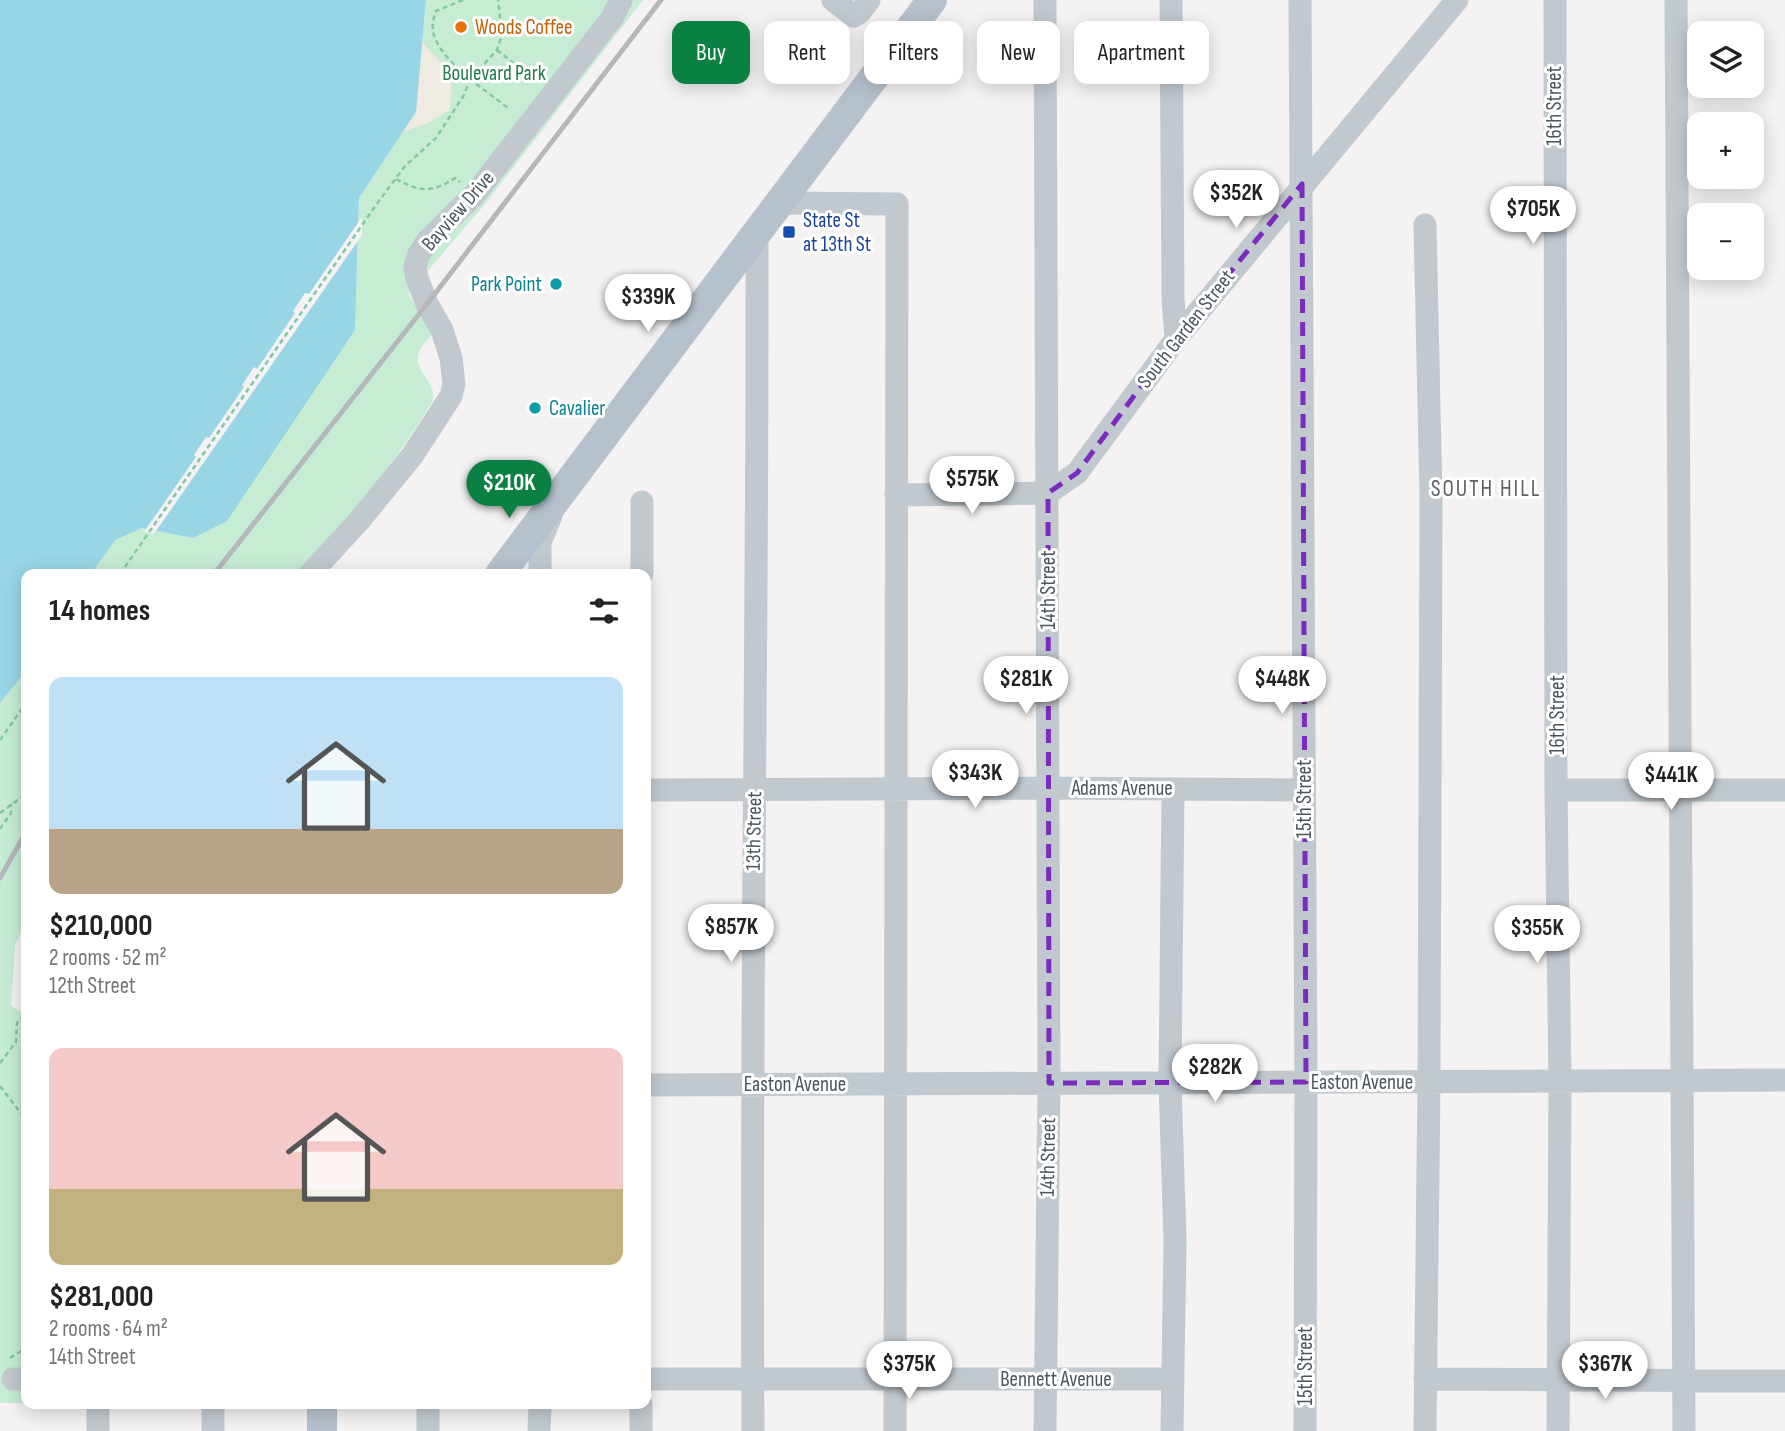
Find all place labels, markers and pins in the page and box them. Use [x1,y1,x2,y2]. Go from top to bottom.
place label: Woods Coffee [475,15,573,40]
marker: Woods Coffee [453,19,469,35]
pin: $352K [1187,170,1285,230]
pin: $705K [1484,187,1582,246]
place label: State St at 13th St [803,208,871,257]
marker: State St at 13th St [781,224,797,240]
place label: Park Point [471,272,542,297]
pin: $339K [599,274,697,334]
marker: Park Point [548,276,564,292]
place label: Cavalier [549,396,605,421]
marker: Cavalier [527,400,543,416]
pin: $575K [923,456,1021,516]
pin: $210K [460,461,558,520]
pin: $281K [977,656,1075,716]
pin: $448K [1233,656,1331,716]
pin: $343K [926,750,1024,810]
pin: $441K [1622,752,1720,812]
pin: $857K [682,904,780,964]
pin: $355K [1488,906,1586,965]
pin: $282K [1166,1044,1264,1104]
pin: $375K [860,1342,958,1401]
pin: $367K [1556,1342,1654,1401]

